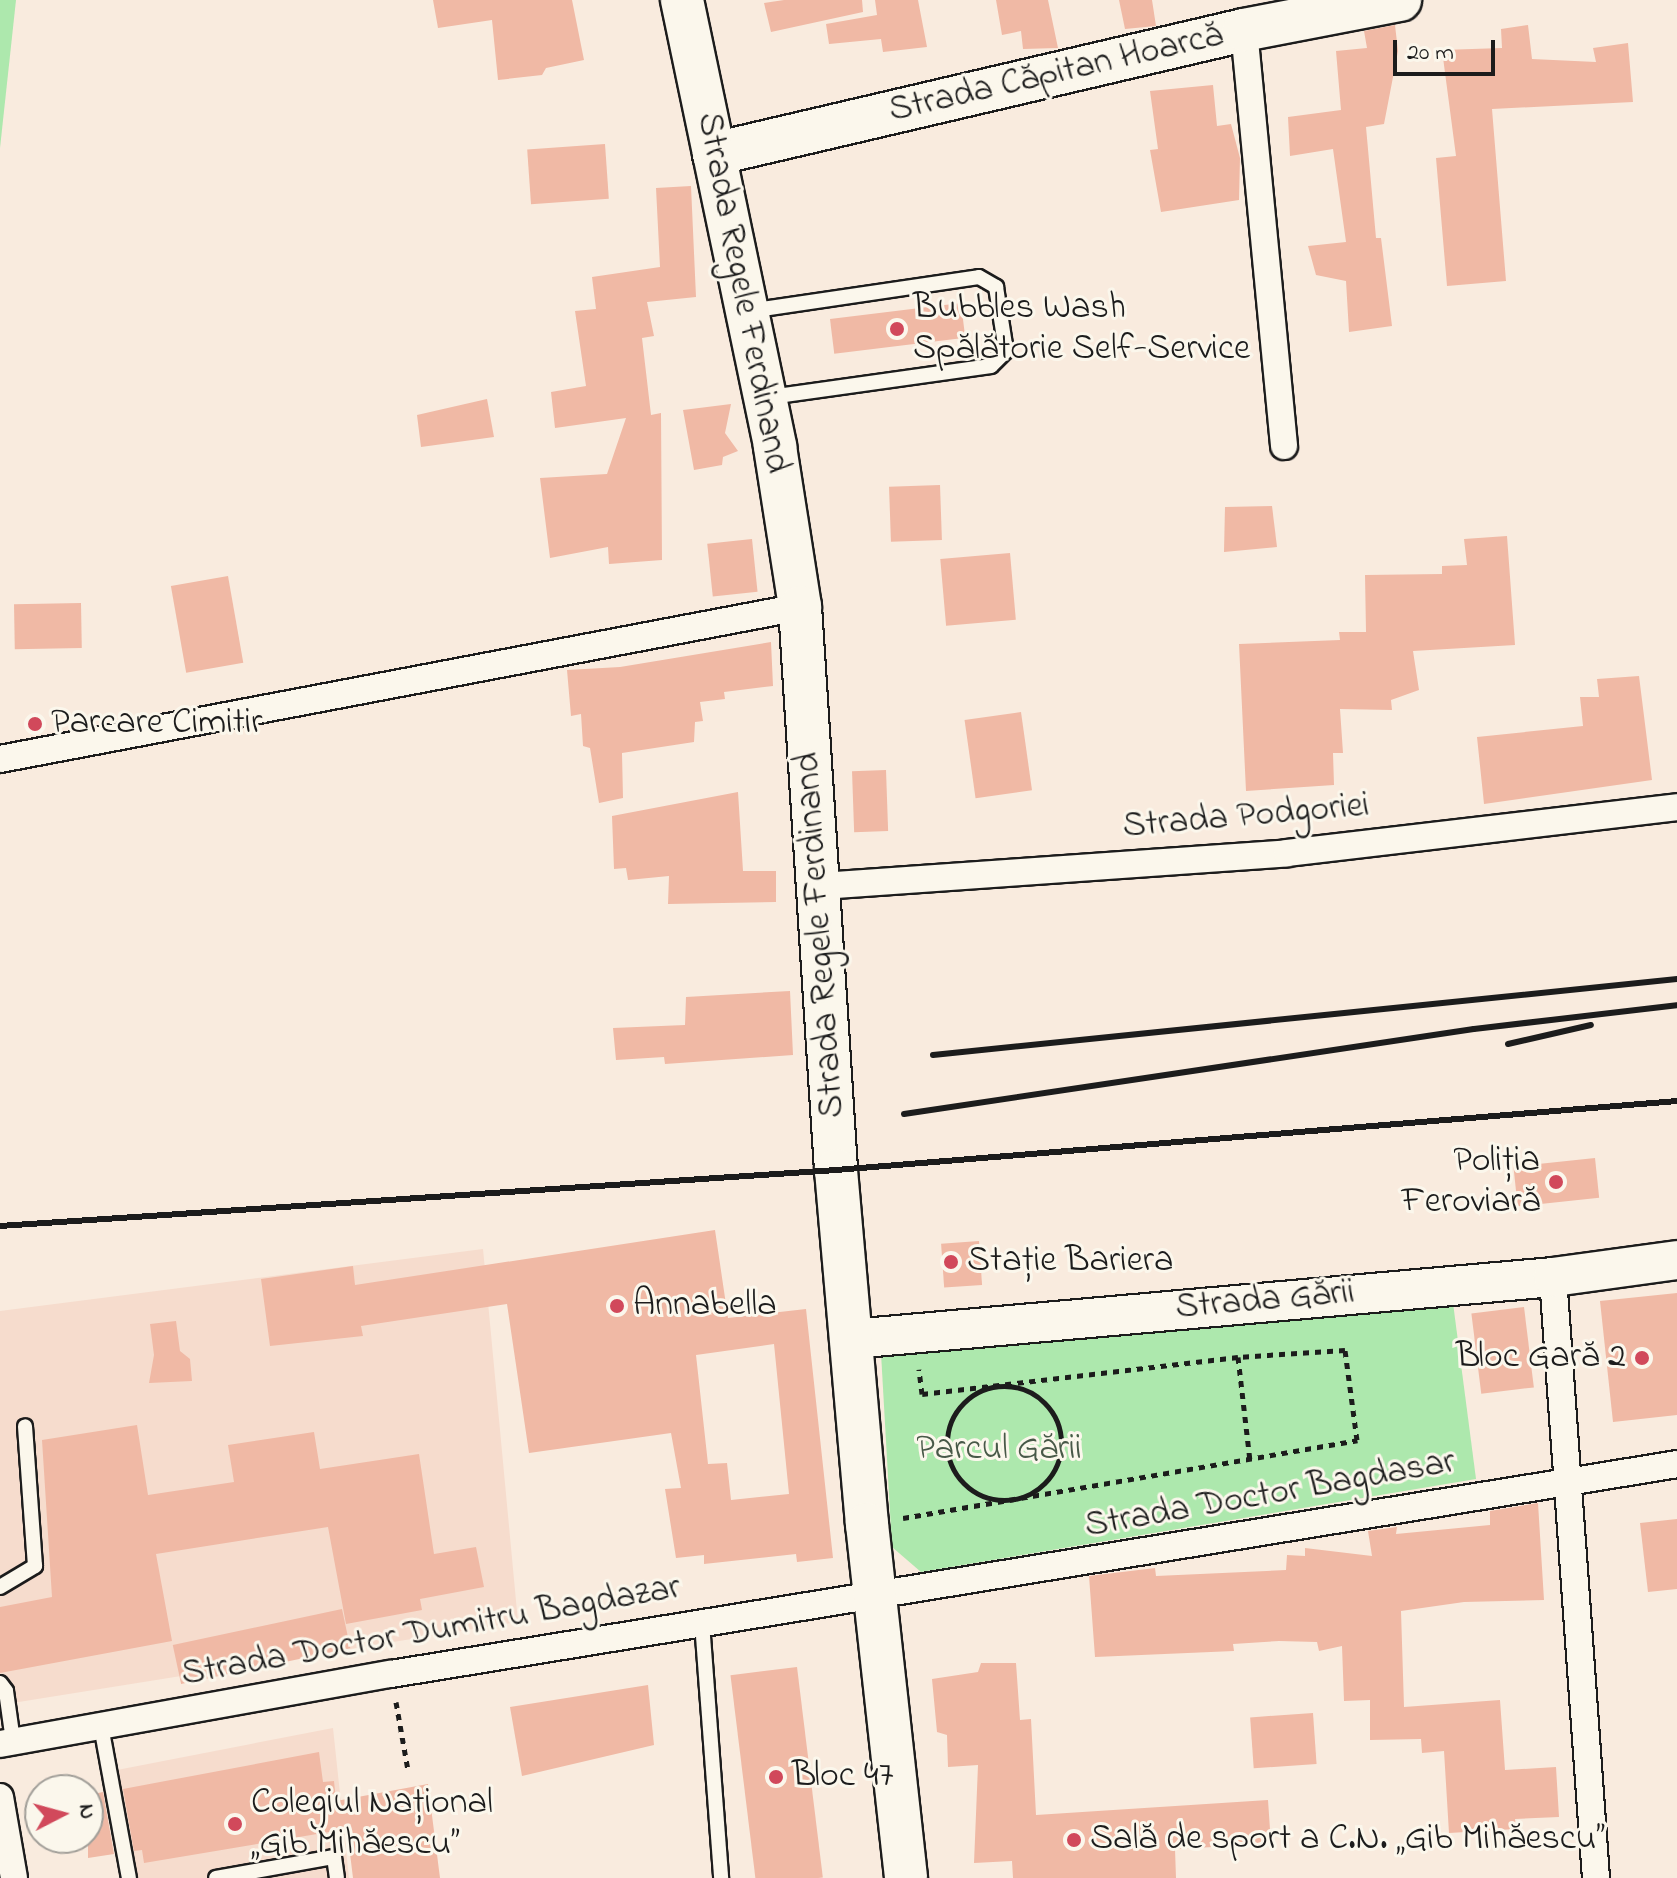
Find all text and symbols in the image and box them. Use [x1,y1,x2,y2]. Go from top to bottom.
street label: Strada Căpitan Hoarcă [885,15,1227,133]
scale bar [1397,24,1499,74]
text: 20 m [1407,36,1454,71]
street label: Strada Regele Ferdinand [686,109,798,477]
place label: Bubbles Wash Spălătorie Self-Service [913,286,1250,371]
marker: Bubbles Wash Spălătorie Self-Service [888,320,906,338]
place label: Parcare Cimitir [51,702,262,746]
marker: Parcare Cimitir [26,715,44,733]
street label: Strada Regele Ferdinand [787,751,855,1119]
street label: Strada Podgoriei [1121,785,1371,849]
place label: Poliția Feroviară [1401,1139,1540,1224]
marker: Poliția Feroviară [1547,1173,1565,1191]
place label: Stație Bariera [967,1240,1173,1284]
marker: Stație Bariera [942,1253,960,1271]
street label: Strada Gării [1174,1272,1356,1330]
place label: Annabella [633,1284,777,1328]
marker: Annabella [608,1297,626,1315]
place label: Bloc Gară 2 [1456,1336,1626,1380]
marker: Bloc Gară 2 [1633,1349,1651,1367]
park label: Parcul Gării [916,1428,1082,1472]
street label: Strada Doctor Bagdasar [1082,1441,1458,1549]
street label: Strada Doctor Dumitru Bagdazar [178,1567,684,1697]
place label: Bloc 47 [792,1755,893,1799]
marker: Bloc 47 [767,1768,785,1786]
north arrow [24,1774,104,1854]
place label: Colegiul Național „Gib Mihăescu” [251,1781,493,1866]
text: N [69,1803,103,1821]
marker: Colegiul Național „Gib Mihăescu” [226,1815,244,1833]
place label: Sală de sport a C.N. „Gib Mihăescu” [1090,1818,1605,1862]
marker: Sală de sport a C.N. „Gib Mihăescu” [1065,1831,1083,1849]

